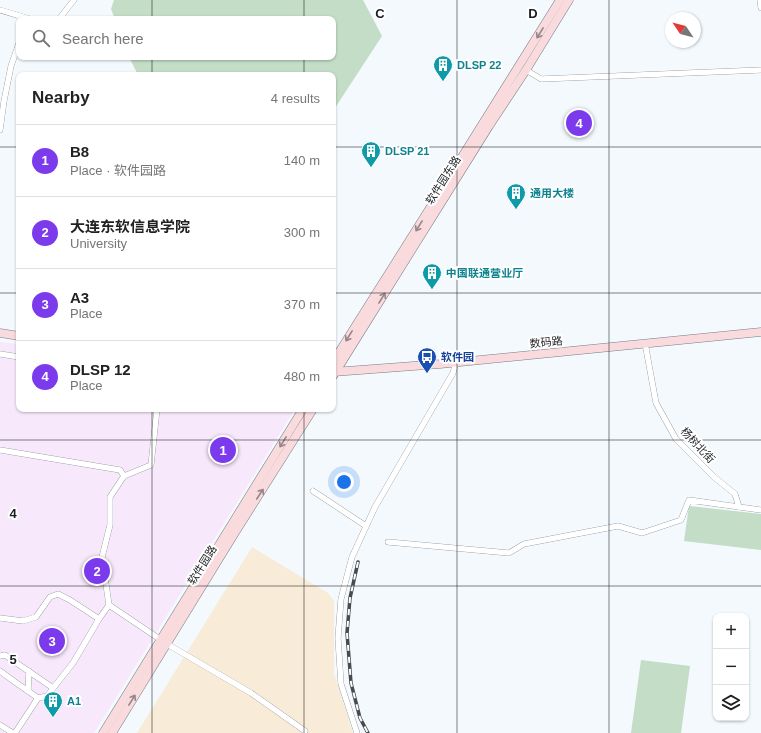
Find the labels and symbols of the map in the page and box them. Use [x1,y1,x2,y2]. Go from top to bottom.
text: C [375,6,385,21]
text: D [528,6,538,21]
north arrow [665,12,701,48]
one-way arrow [535,27,543,39]
building icon: DLSP 22 [432,54,454,82]
place label: DLSP 22 [457,59,501,71]
pin: 4 [566,108,592,138]
building icon: DLSP 21 [360,140,382,168]
place label: DLSP 21 [385,145,429,157]
street label: 软件园东路 [423,153,463,207]
building icon: 通用大楼 [505,182,527,210]
place label: 通用大楼 [530,187,574,199]
one-way arrow [414,220,422,232]
building icon: 中国联通营业厅 [421,262,443,290]
place label: 中国联通营业厅 [446,267,523,279]
one-way arrow [378,293,386,304]
one-way arrow [345,330,353,341]
street label: 数码路 [529,334,563,350]
bus stop icon: 软件园 [416,346,438,374]
place label: 软件园 [441,351,474,363]
street label: 杨树北街 [679,425,717,465]
pin: 1 [210,435,236,465]
one-way arrow [279,436,287,447]
your location [334,472,354,492]
one-way arrow [256,488,264,500]
text: 4 [9,506,17,521]
street label: 软件园路 [185,543,219,587]
pin: 2 [84,556,110,586]
pin: 3 [39,626,65,656]
text: 5 [9,652,17,667]
building icon: A1 [42,690,64,718]
one-way arrow [129,694,137,706]
place label: A1 [67,695,81,707]

